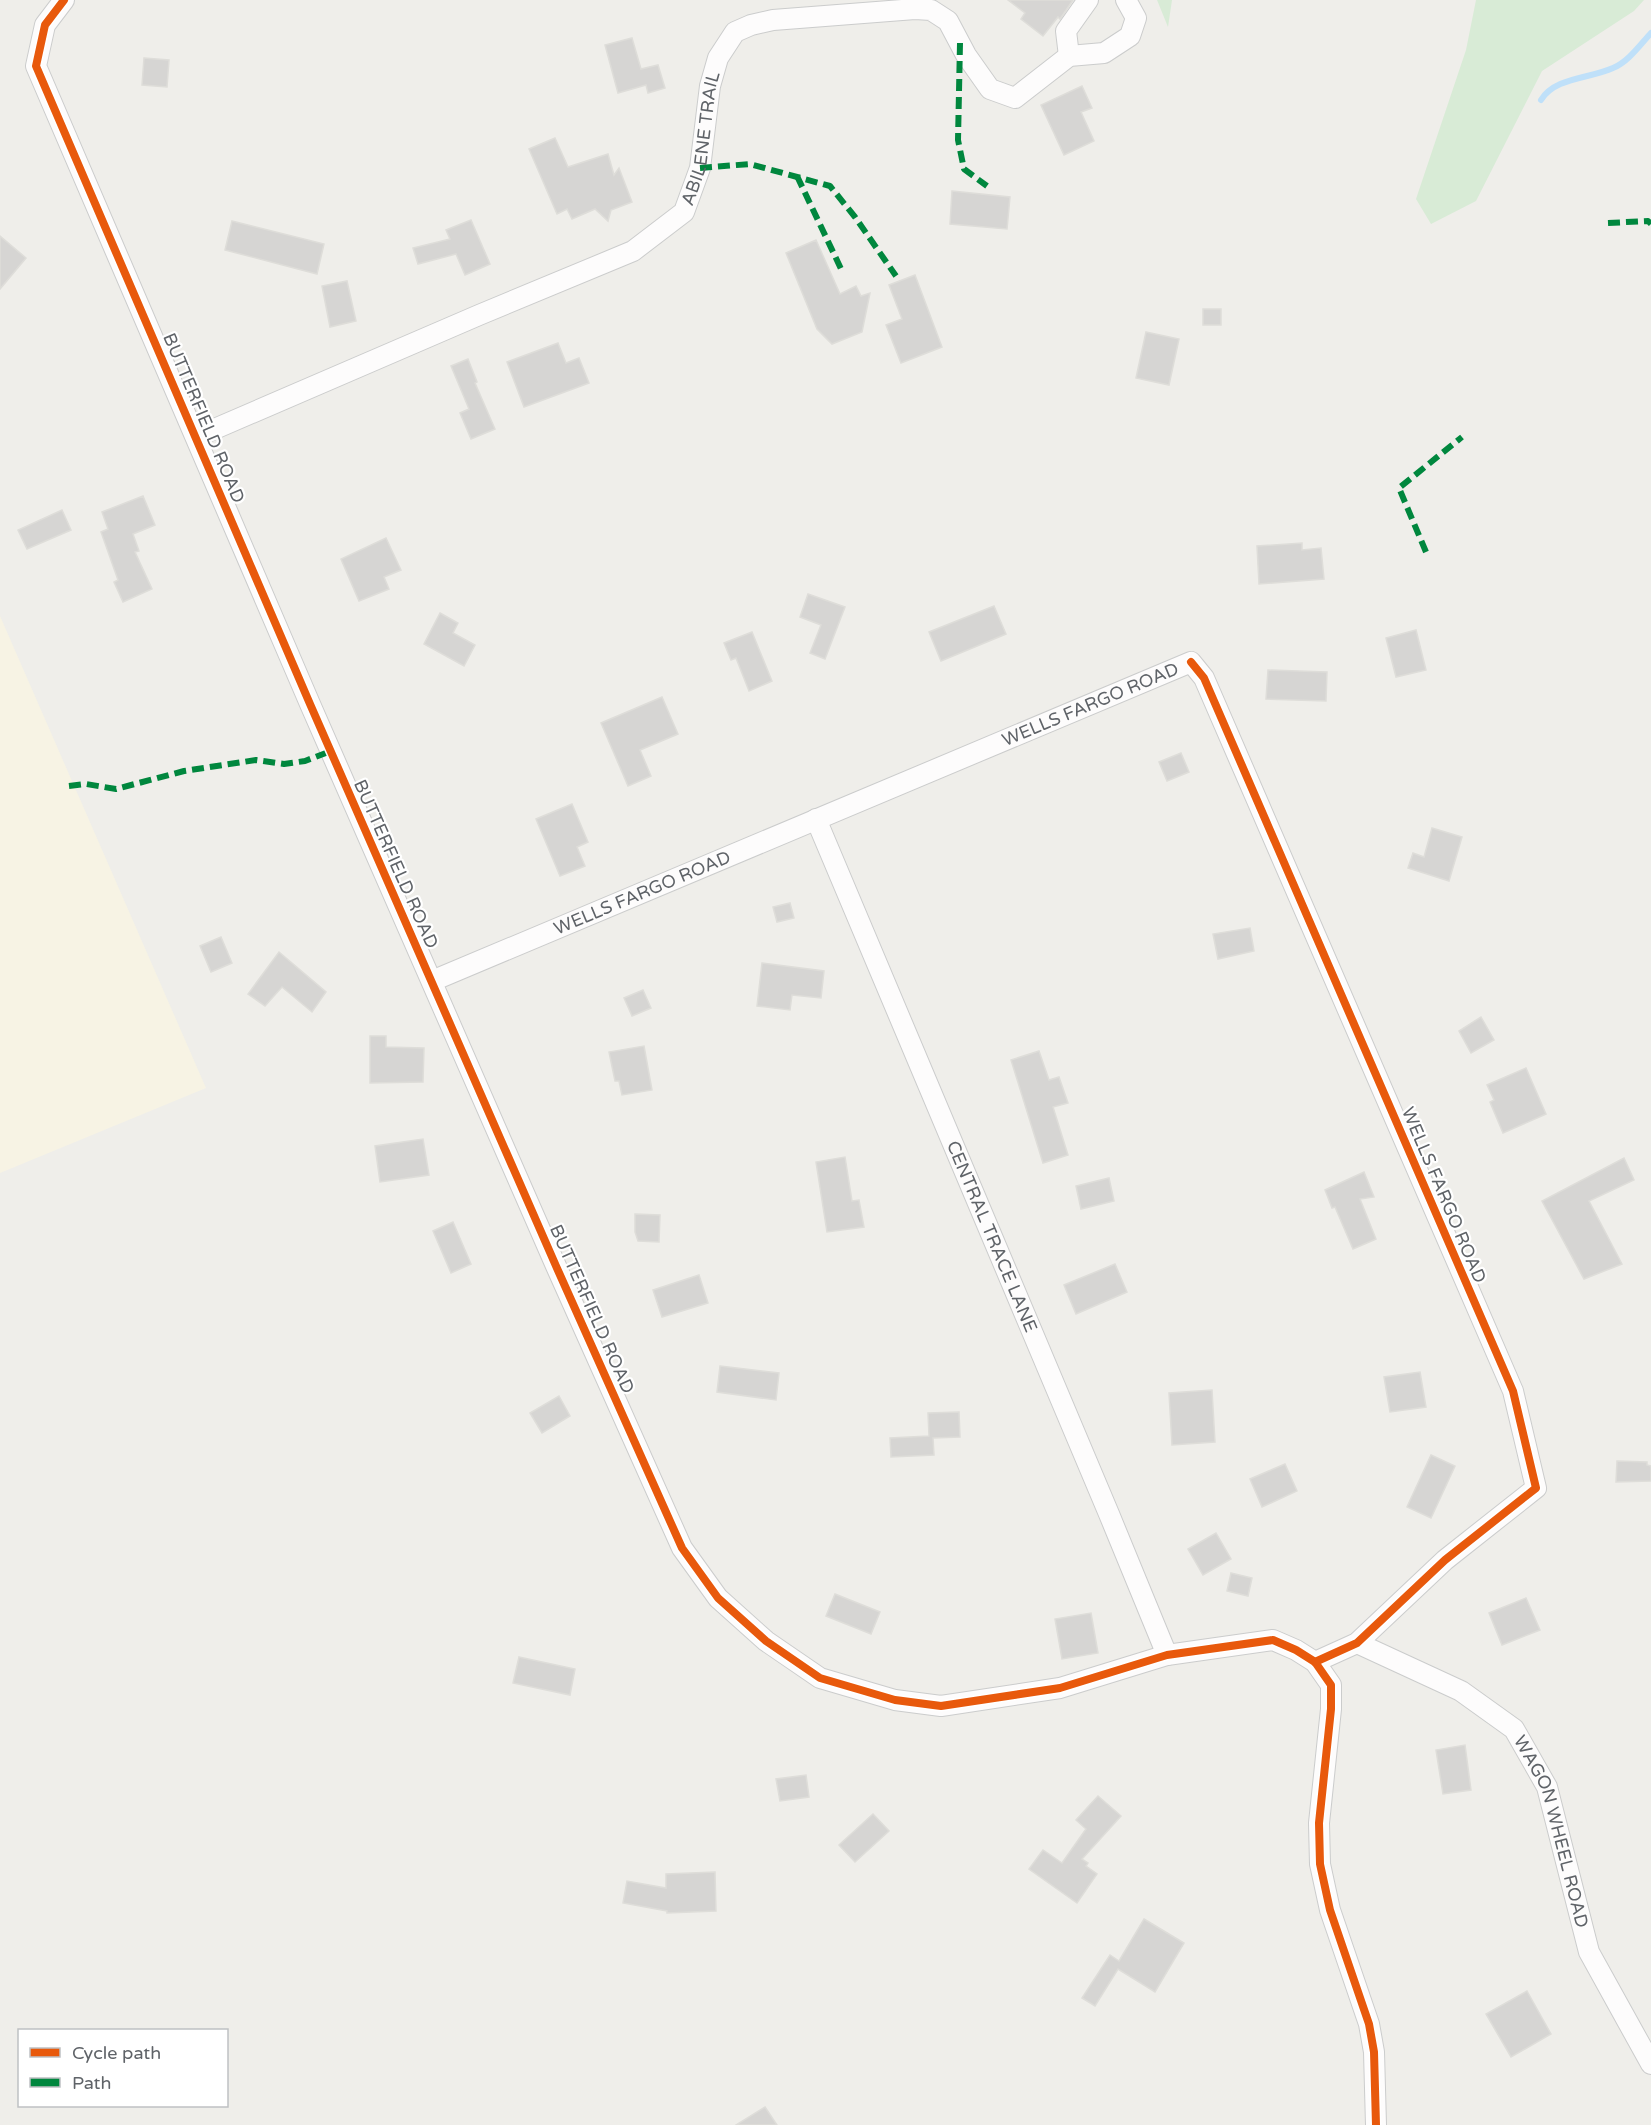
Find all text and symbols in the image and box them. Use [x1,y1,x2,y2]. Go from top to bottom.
street label: ABILENE TRAIL [676,68,725,209]
street label: BUTTERFIELD ROAD [158,330,250,506]
street label: WELLS FARGO ROAD [999,657,1182,751]
street label: BUTTERFIELD ROAD [349,776,443,952]
street label: WELLS FARGO ROAD [551,846,734,940]
street label: WELLS FARGO ROAD [1397,1103,1491,1287]
street label: CENTRAL TRACE LANE [942,1137,1042,1336]
street label: BUTTERFIELD ROAD [545,1221,639,1397]
street label: WAGON WHEEL ROAD [1509,1731,1593,1930]
legend [18,2029,228,2107]
text: Cycle path [72,2042,161,2064]
text: Path [72,2072,111,2094]

